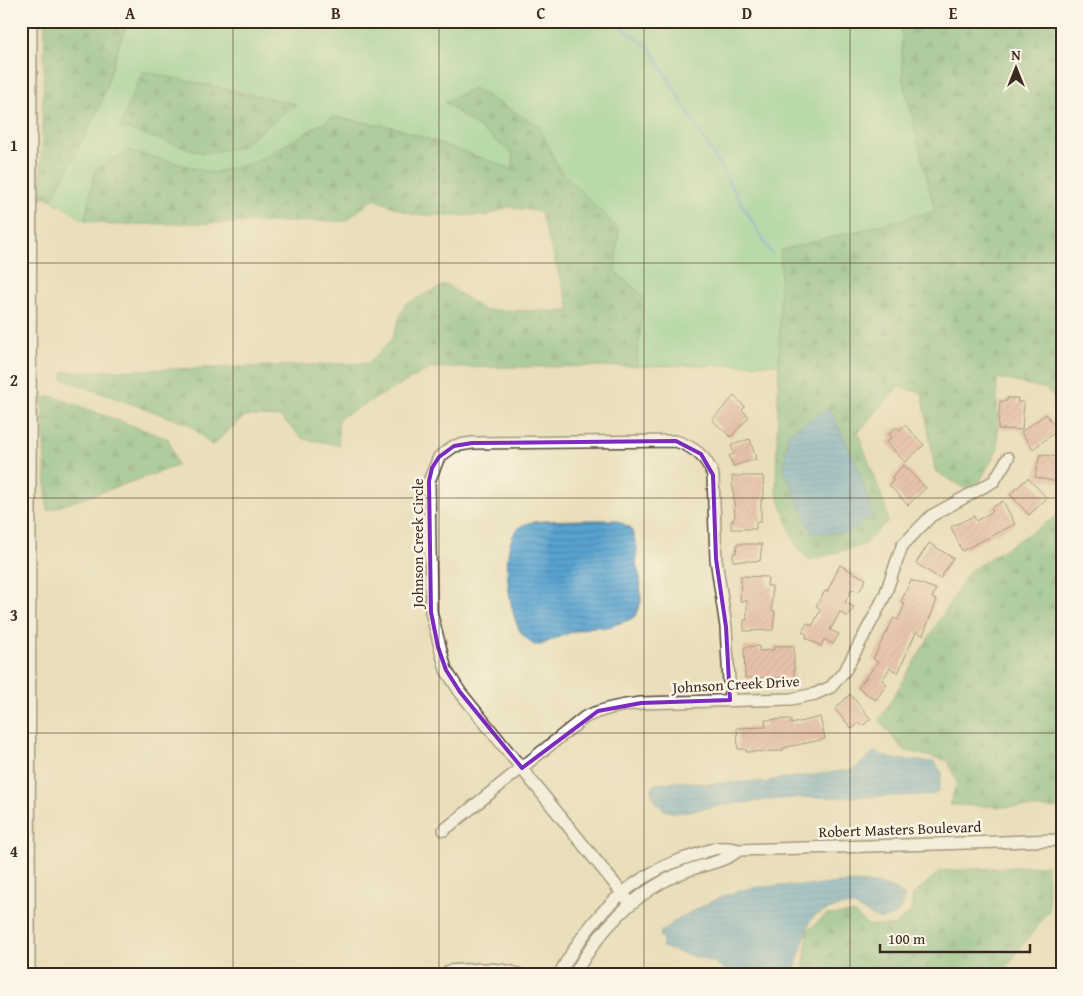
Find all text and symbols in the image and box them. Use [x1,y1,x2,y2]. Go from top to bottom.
text: A [125,1,136,25]
text: B [331,1,341,25]
text: C [536,1,546,25]
text: D [742,1,752,25]
text: E [949,1,958,25]
north arrow [990,42,1040,92]
text: N [1011,45,1021,65]
text: 1 [10,133,18,157]
text: 2 [10,368,18,392]
street label: Johnson Creek Circle [407,478,428,610]
text: 3 [10,603,18,627]
street label: Johnson Creek Drive [670,670,800,698]
street label: Robert Masters Boulevard [818,816,982,842]
text: 4 [10,839,18,863]
scale bar [880,921,1030,953]
text: 100 m [888,928,926,949]

